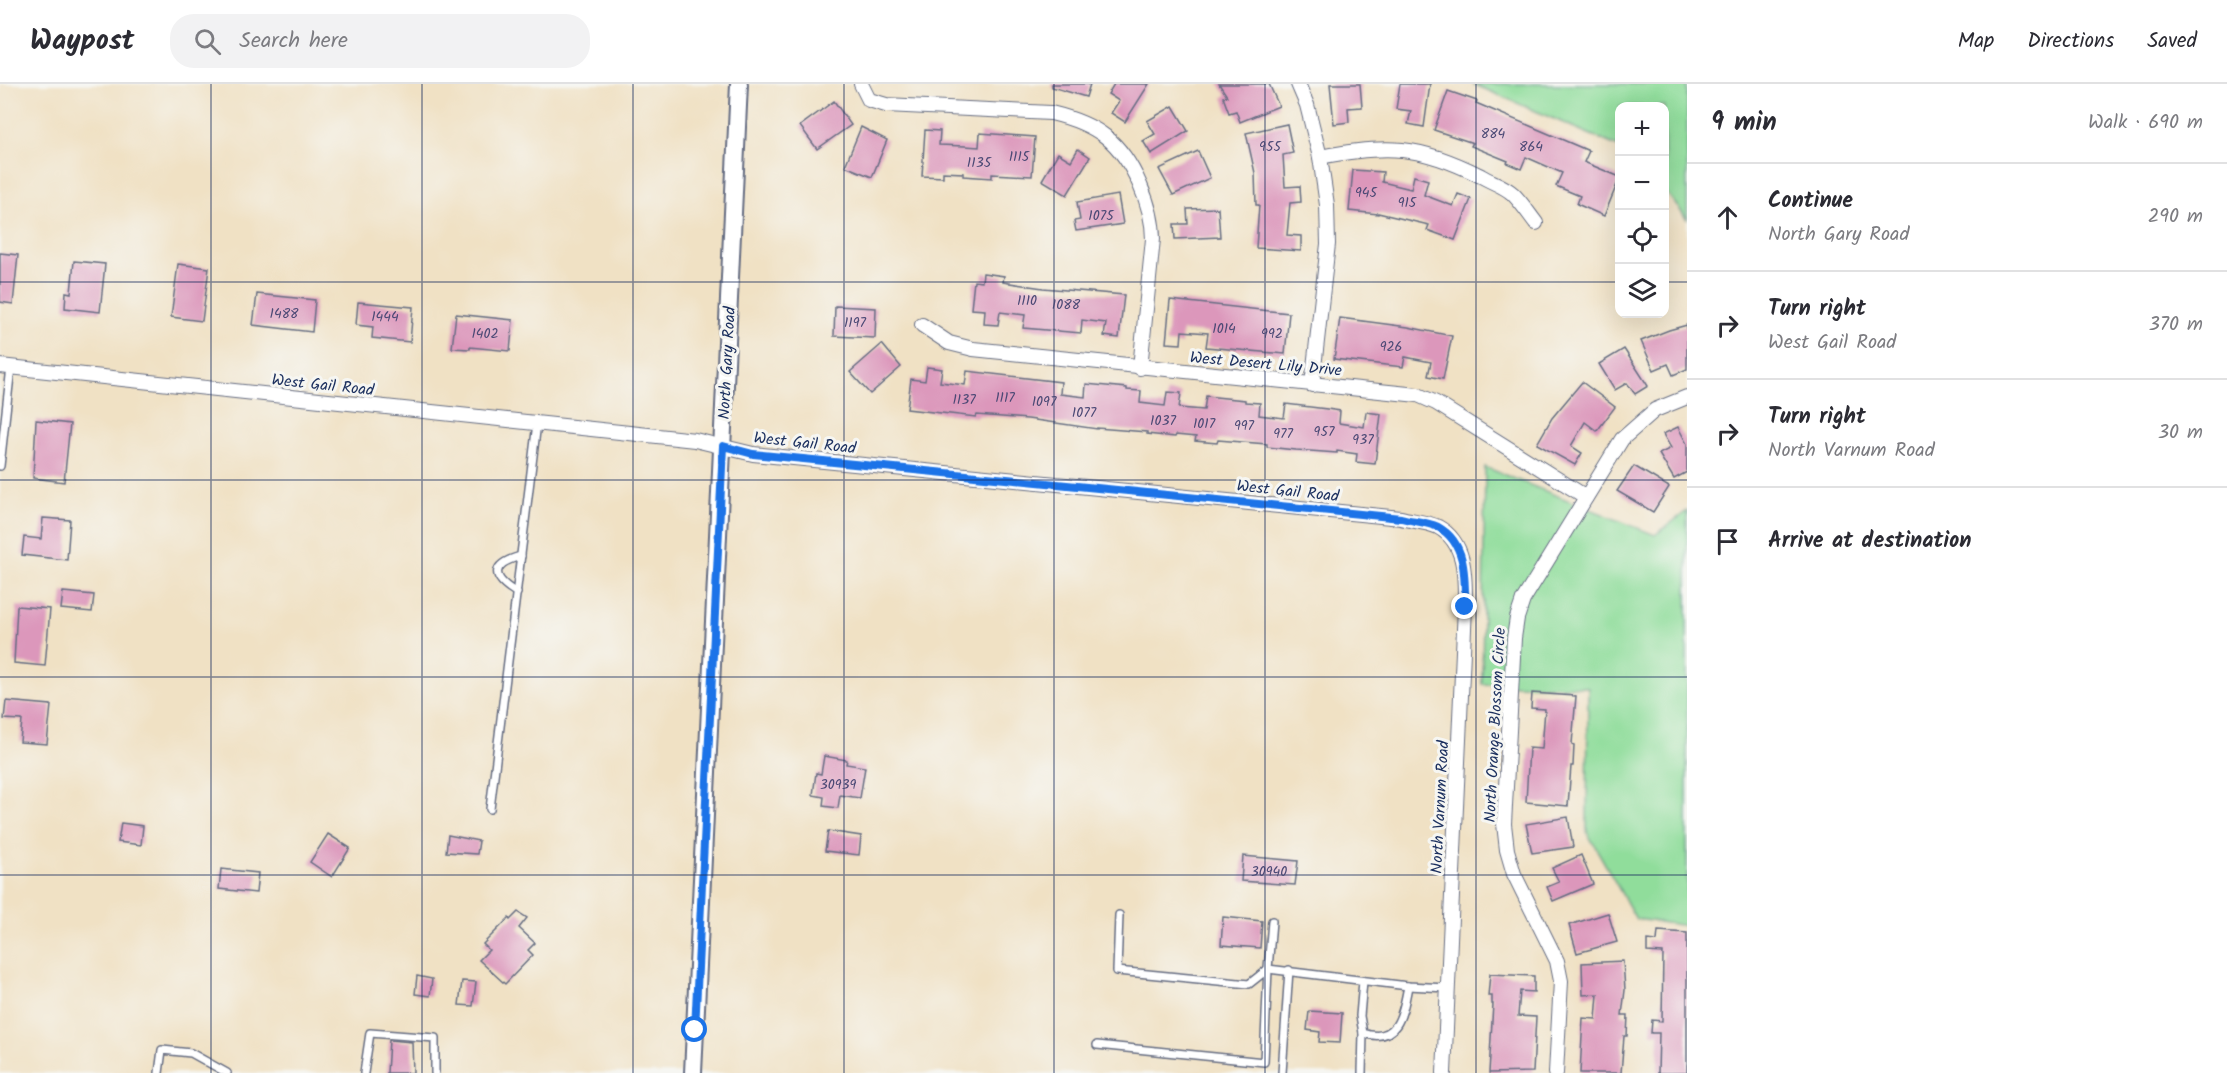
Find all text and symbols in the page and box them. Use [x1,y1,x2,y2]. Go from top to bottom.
search box [170,14,590,68]
text: Waypost [30,19,134,64]
text: Search here [239,24,348,59]
icon: search [191,25,224,58]
text: Map [1958,25,1994,58]
text: Directions [2027,25,2114,58]
text: Saved [2147,25,2197,58]
map controls [1615,102,1669,318]
button: + [1615,102,1669,156]
text: 9 min [1711,102,1777,144]
text: Walk · 690 m [2088,107,2203,139]
house number: 884 [1481,123,1506,145]
house number: 955 [1259,136,1282,158]
house number: 864 [1519,136,1543,158]
house number: 1115 [1009,146,1031,168]
house number: 1135 [967,152,993,174]
button: − [1615,156,1669,210]
house number: 945 [1355,182,1379,204]
text: Continue [1768,184,1853,219]
house number: 915 [1398,192,1418,214]
icon: ahead [1711,201,1744,234]
text: 290 m [2148,201,2203,233]
house number: 1075 [1088,205,1115,227]
button: locate [1615,210,1669,264]
text: North Gary Road [1768,219,1909,251]
button: layers [1615,264,1669,318]
house number: 1110 [1017,290,1037,312]
text: Turn right [1768,292,1866,327]
house number: 1088 [1052,294,1081,316]
house number: 1488 [270,303,299,325]
street label: North Gary Road [712,305,743,420]
house number: 1444 [371,306,399,328]
icon: right [1711,309,1744,342]
text: 370 m [2148,309,2203,341]
house number: 1197 [844,312,867,334]
house number: 1014 [1212,318,1236,340]
house number: 1402 [471,323,499,345]
house number: 992 [1261,323,1283,345]
text: West Gail Road [1768,327,1896,359]
house number: 926 [1380,336,1402,358]
street label: West Desert Lily Drive [1189,345,1343,384]
street label: West Gail Road [270,368,376,403]
house number: 1117 [995,387,1015,409]
house number: 1137 [952,389,976,411]
house number: 1097 [1032,391,1057,413]
text: Turn right [1768,400,1866,435]
house number: 1077 [1072,402,1097,424]
house number: 1037 [1150,410,1176,432]
house number: 1017 [1193,413,1216,435]
house number: 997 [1234,415,1255,437]
icon: right [1711,417,1744,450]
text: 30 m [2158,417,2203,449]
house number: 957 [1314,421,1335,443]
house number: 977 [1273,423,1293,445]
street label: West Gail Road [752,426,858,461]
house number: 937 [1352,429,1374,451]
text: North Varnum Road [1768,435,1935,467]
street label: West Gail Road [1235,474,1341,509]
text: Arrive at destination [1768,524,1971,559]
icon: arrive [1711,525,1744,558]
route end [1451,593,1477,619]
street label: North Orange Blossom Circle [1478,627,1513,823]
street label: North Varnum Road [1425,739,1457,874]
house number: 30939 [820,774,856,796]
house number: 30940 [1251,861,1287,883]
route start [681,1016,707,1042]

